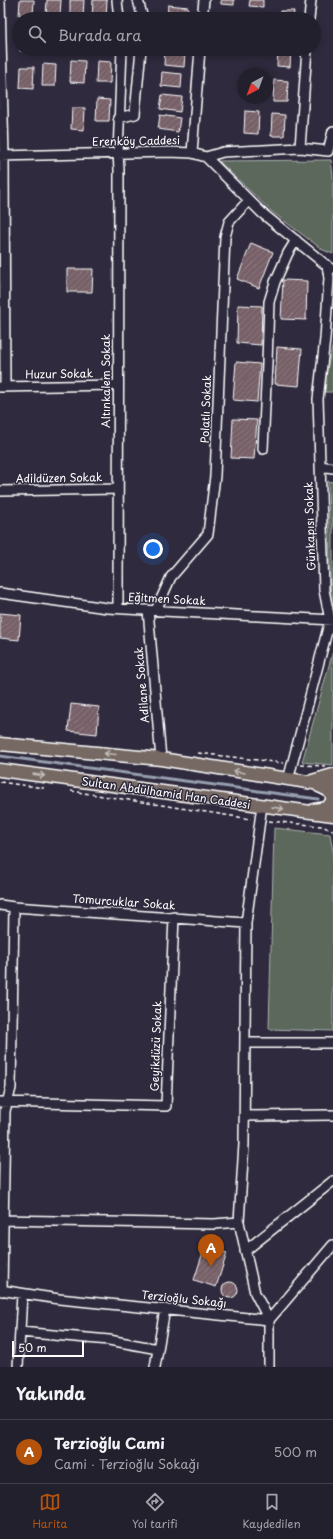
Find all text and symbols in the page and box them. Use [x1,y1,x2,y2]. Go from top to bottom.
search box [12,12,321,56]
icon: search [26,23,48,45]
text: Burada ara [58,23,141,46]
north arrow [237,68,273,104]
street label: Erenköy Caddesi [92,131,180,150]
street label: Altınkalem Sokak [97,333,114,428]
street label: Huzur Sokak [25,364,94,383]
street label: Polatlı Sokak [196,374,215,444]
street label: Adildüzen Sokak [16,468,103,487]
street label: Günkapısı Sokak [299,481,320,571]
your location [143,539,163,559]
street label: Eğitmen Sokak [128,588,207,609]
street label: Adilane Sokak [130,646,153,724]
one-way arrow [104,751,117,758]
one-way arrow [233,768,246,776]
one-way arrow [32,771,45,779]
street label: Sultan Abdülhamid Han Caddesi [80,772,252,813]
one-way arrow [272,804,285,812]
street label: Tomurcuklar Sokak [72,889,177,914]
street label: Geyikdüzü Sokak [145,1000,166,1092]
pin: A [198,1234,224,1267]
street label: Terzioğlu Sokağı [141,1286,227,1311]
scale bar [12,1339,84,1358]
text: 50 m [18,1339,47,1356]
text: Yakında [16,1380,86,1406]
text: Terzioğlu Cami [54,1431,165,1454]
text: A [24,1442,34,1461]
text: 500 m [274,1442,317,1461]
text: Cami · Terzioğlu Sokağı [54,1454,200,1473]
tab: Harita [32,1491,67,1532]
tab: Yol tarifi [132,1491,178,1532]
tab: Kaydedilen [243,1491,301,1532]

